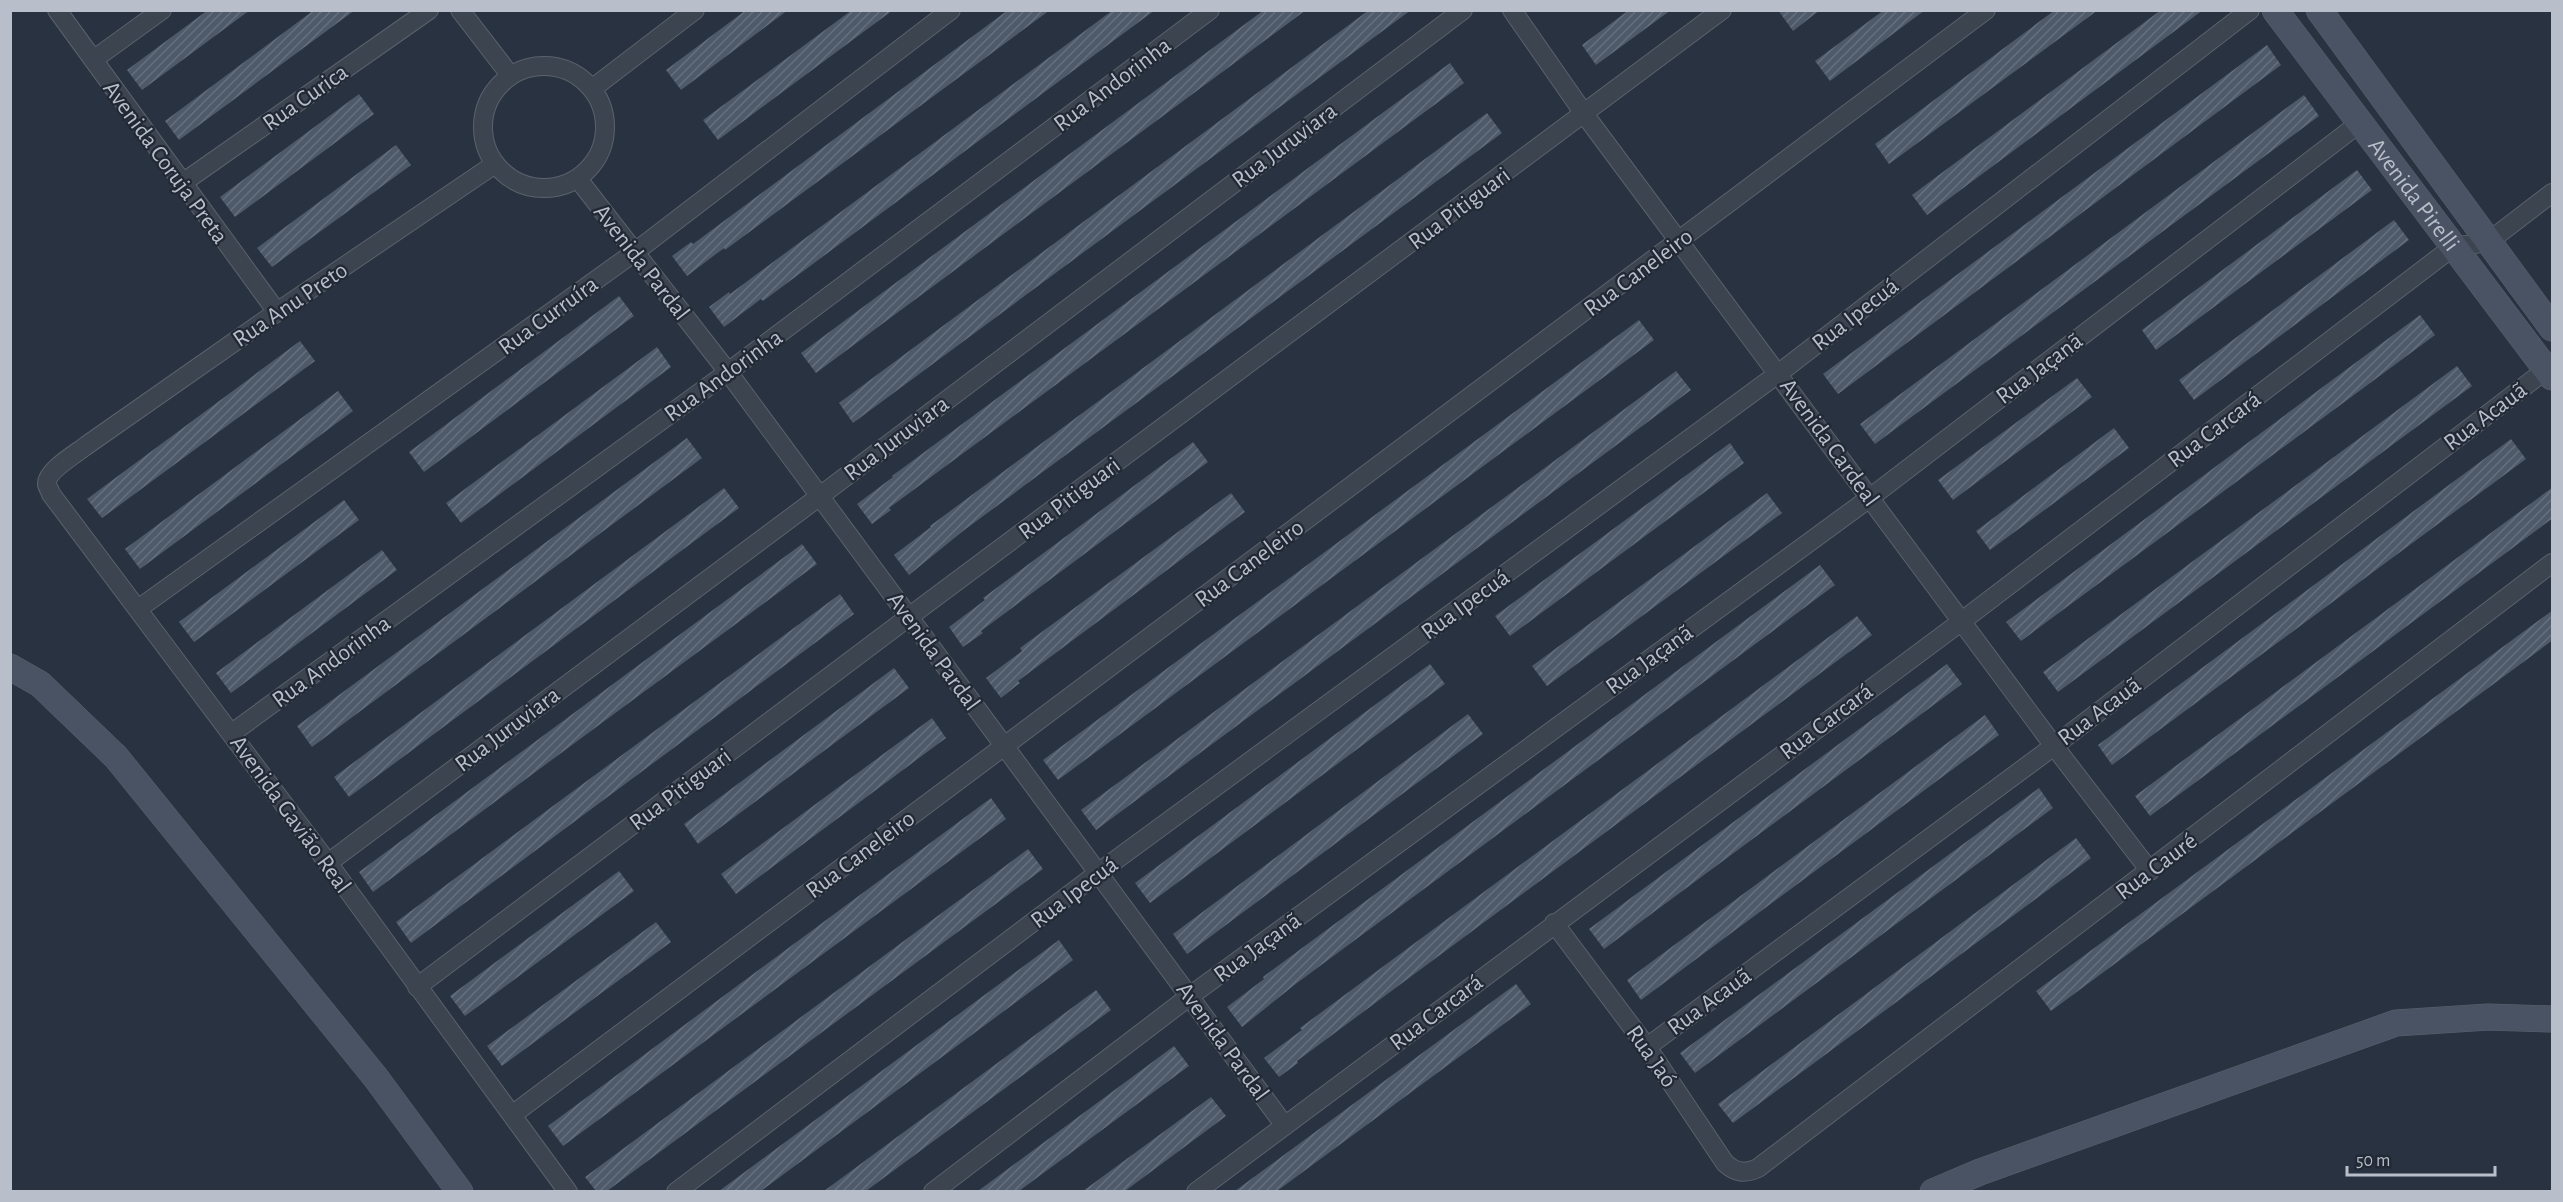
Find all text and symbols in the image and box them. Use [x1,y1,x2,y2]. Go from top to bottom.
street label: Rua Andorinha [1050,33,1176,136]
street label: Rua Curica [259,60,353,136]
street label: Avenida Coruja Preta [98,77,232,248]
street label: Rua Juruviara [1228,99,1342,193]
street label: Avenida Pirelli [2363,134,2464,256]
street label: Rua Pitiguari [1404,163,1515,255]
street label: Avenida Pardal [589,200,694,325]
street label: Rua Caneleiro [1580,224,1697,321]
street label: Rua Anu Preto [229,258,352,352]
street label: Rua Curruíra [494,272,603,360]
street label: Rua Ipecuá [1808,274,1903,356]
street label: Rua Andorinha [660,325,787,427]
street label: Rua Jaçanã [1992,329,2087,409]
street label: Avenida Cardeal [1775,374,1883,511]
street label: Rua Acauã [2440,378,2532,456]
street label: Rua Carcará [2164,387,2266,472]
street label: Rua Juruviara [840,392,954,486]
street label: Rua Pitiguari [1014,453,1125,545]
street label: Rua Caneleiro [1191,515,1308,612]
street label: Rua Ipecuá [1417,565,1514,645]
street label: Avenida Pardal [882,588,984,715]
street label: Rua Andorinha [268,611,395,713]
street label: Rua Jaçanã [1601,620,1698,699]
street label: Rua Acauã [2054,673,2146,751]
street label: Rua Carcará [1776,679,1878,764]
street label: Rua Juruviara [451,683,565,777]
street label: Avenida Gavião Real [225,731,355,898]
street label: Rua Pitiguari [625,744,736,836]
street label: Rua Caneleiro [802,806,919,903]
street label: Rua Cauré [2112,829,2202,905]
street label: Rua Ipecuá [1026,852,1123,933]
street label: Rua Jaçanã [1209,908,1306,987]
street label: Rua Acauã [1663,964,1756,1040]
street label: Rua Carcará [1386,970,1488,1055]
street label: Avenida Pardal [1171,978,1273,1105]
street label: Rua Jaó [1621,1021,1681,1092]
scale bar [2347,1139,2496,1177]
text: 50 m [2356,1152,2390,1170]

